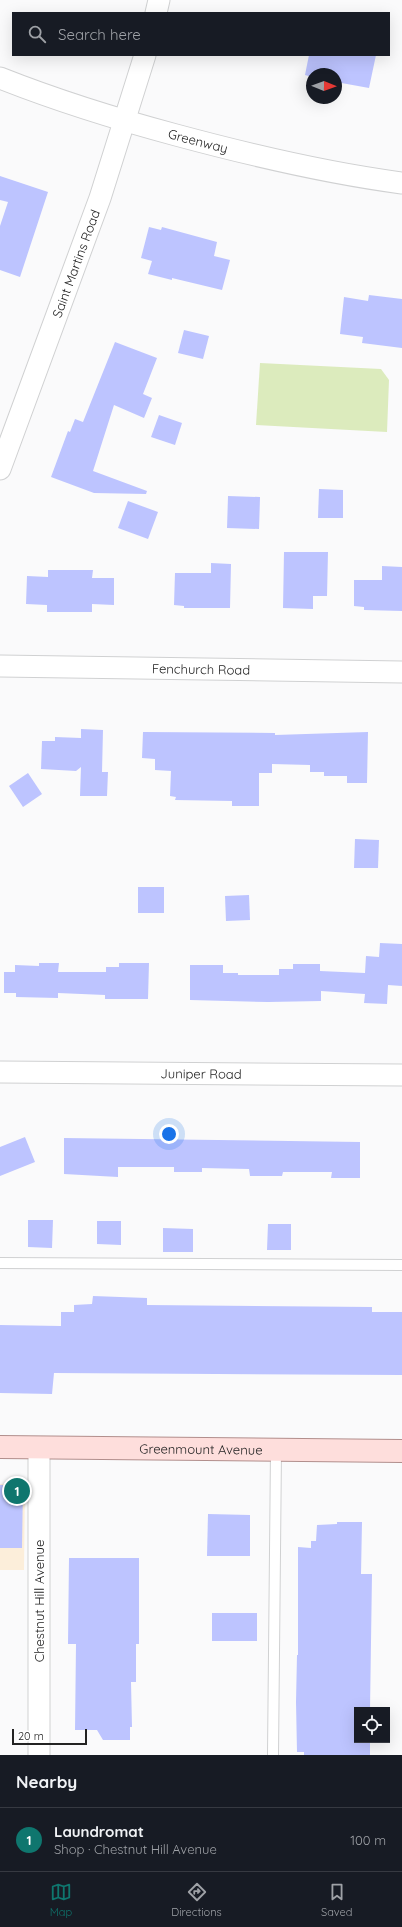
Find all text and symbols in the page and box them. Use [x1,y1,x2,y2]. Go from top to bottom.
search box [12,12,390,56]
icon: search [26,23,48,45]
text: Search here [58,25,141,44]
north arrow [306,68,342,104]
street label: Greenway [167,125,230,156]
street label: Saint Martins Road [49,207,103,320]
street label: Fenchurch Road [152,660,250,678]
street label: Juniper Road [160,1065,242,1082]
your location [159,1124,179,1144]
street label: Greenmount Avenue [139,1440,263,1458]
pin: 1 [4,1476,30,1506]
street label: Chestnut Hill Avenue [31,1540,47,1662]
map controls [354,1707,390,1743]
button: locate [354,1707,390,1743]
scale bar [12,1727,87,1746]
text: 20 m [18,1729,44,1743]
text: Nearby [16,1771,77,1792]
text: Laundromat [54,1822,144,1841]
text: 1 [26,1832,32,1848]
text: 100 m [350,1832,386,1848]
text: Shop · Chestnut Hill Avenue [54,1841,217,1857]
tab: Map [50,1881,72,1919]
tab: Directions [171,1881,222,1919]
tab: Saved [321,1881,352,1919]

